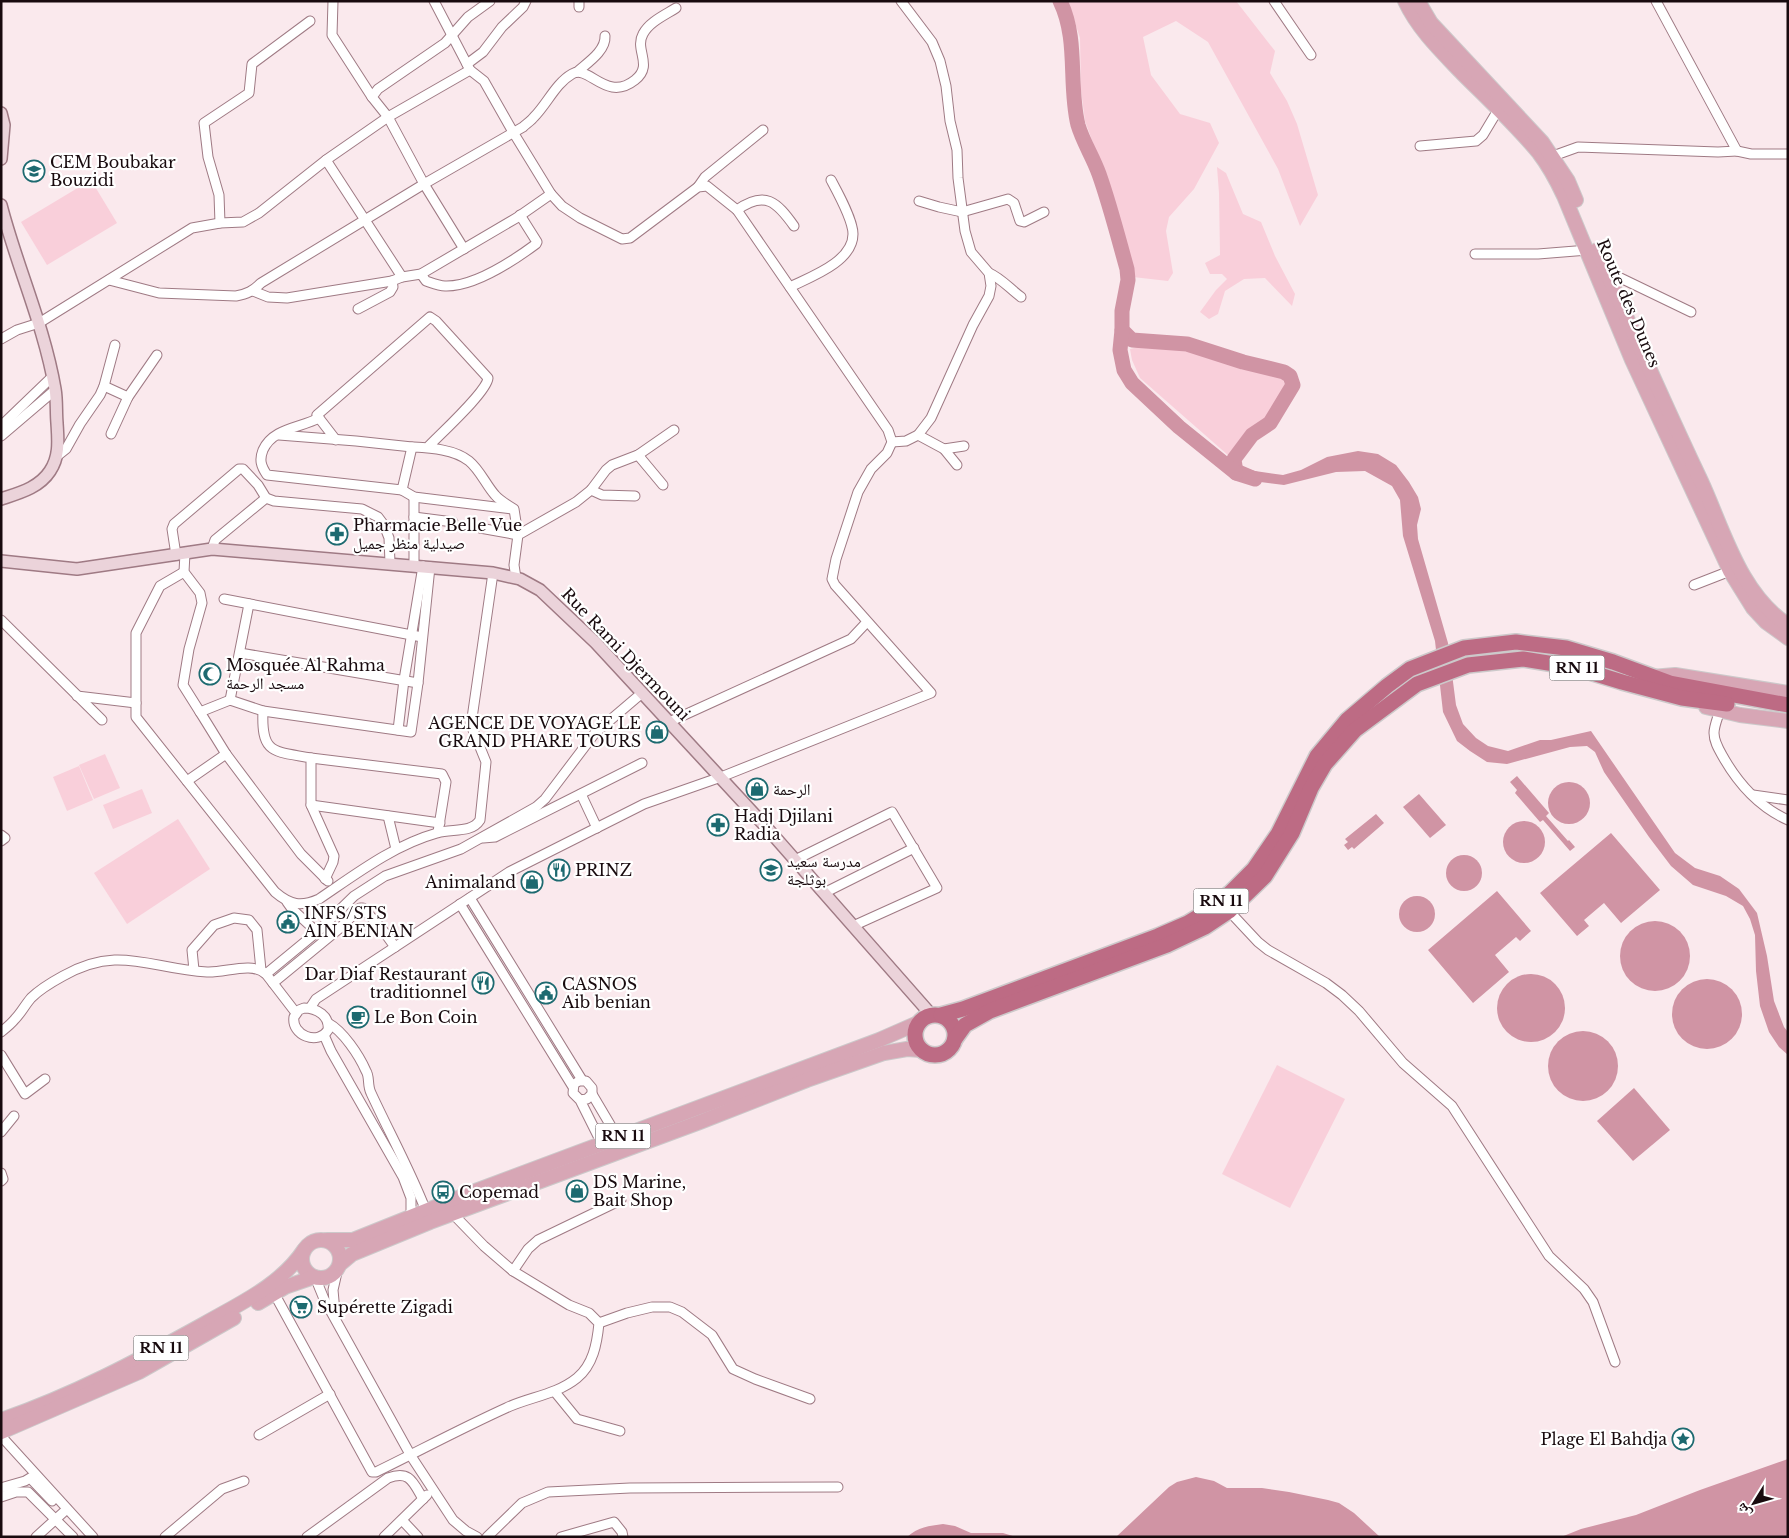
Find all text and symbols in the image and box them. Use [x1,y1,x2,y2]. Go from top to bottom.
place label: CEM Boubakar Bouzidi [50,152,176,190]
school or university icon: CEM Boubakar Bouzidi [22,159,46,183]
street label: Route des Dunes [1593,236,1665,370]
place label: Pharmacie Belle Vue صيدلية منظر جميل [353,515,522,554]
pharmacy icon: Pharmacie Belle Vue صيدلية منظر جميل [325,522,349,546]
street label: Rue Rami Djermouni [558,584,695,725]
place label: Mosquée Al Rahma مسجد الرحمة [226,655,385,693]
road number: RN 11 [1550,656,1604,680]
mosque icon: Mosquée Al Rahma مسجد الرحمة [198,662,222,686]
place label: AGENCE DE VOYAGE LE GRAND PHARE TOURS [427,713,641,751]
shop icon: AGENCE DE VOYAGE LE GRAND PHARE TOURS [645,720,669,744]
shop icon: الرحمة [745,777,769,801]
place label: الرحمة [773,779,811,799]
place label: Hadj Djilani Radia [734,806,833,844]
pharmacy icon: Hadj Djilani Radia [706,813,730,837]
place label: مدرسة سعيد بوثلجة [787,851,861,889]
restaurant icon: PRINZ [547,858,571,882]
school or university icon: مدرسة سعيد بوثلجة [759,858,783,882]
place label: PRINZ [575,860,632,880]
shop icon: Animaland [520,870,544,894]
place label: Animaland [424,872,516,892]
road number: RN 11 [1194,888,1248,914]
place label: INFS/STS AIN BENIAN [303,903,414,941]
public building icon: INFS/STS AIN BENIAN [276,910,300,934]
place label: Dar Diaf Restaurant traditionnel [305,964,467,1002]
restaurant icon: Dar Diaf Restaurant traditionnel [471,971,495,995]
place label: CASNOS Aib benian [561,974,651,1012]
public building icon: CASNOS Aib benian [534,981,558,1005]
cafe icon: Le Bon Coin [346,1005,370,1029]
place label: Le Bon Coin [374,1007,478,1027]
road number: RN 11 [596,1124,650,1148]
place label: DS Marine, Bait Shop [593,1172,686,1210]
shop icon: DS Marine, Bait Shop [565,1179,589,1203]
bus stop icon: Copemad [431,1180,455,1204]
place label: Copemad [459,1182,539,1202]
supermarket icon: Supérette Zigadi [289,1295,313,1319]
place label: Supérette Zigadi [317,1297,454,1317]
road number: RN 11 [134,1336,188,1360]
place icon: Plage El Bahdja [1671,1427,1695,1451]
place label: Plage El Bahdja [1541,1429,1667,1449]
north arrow [1729,1478,1779,1528]
text: ش [1732,1499,1755,1522]

